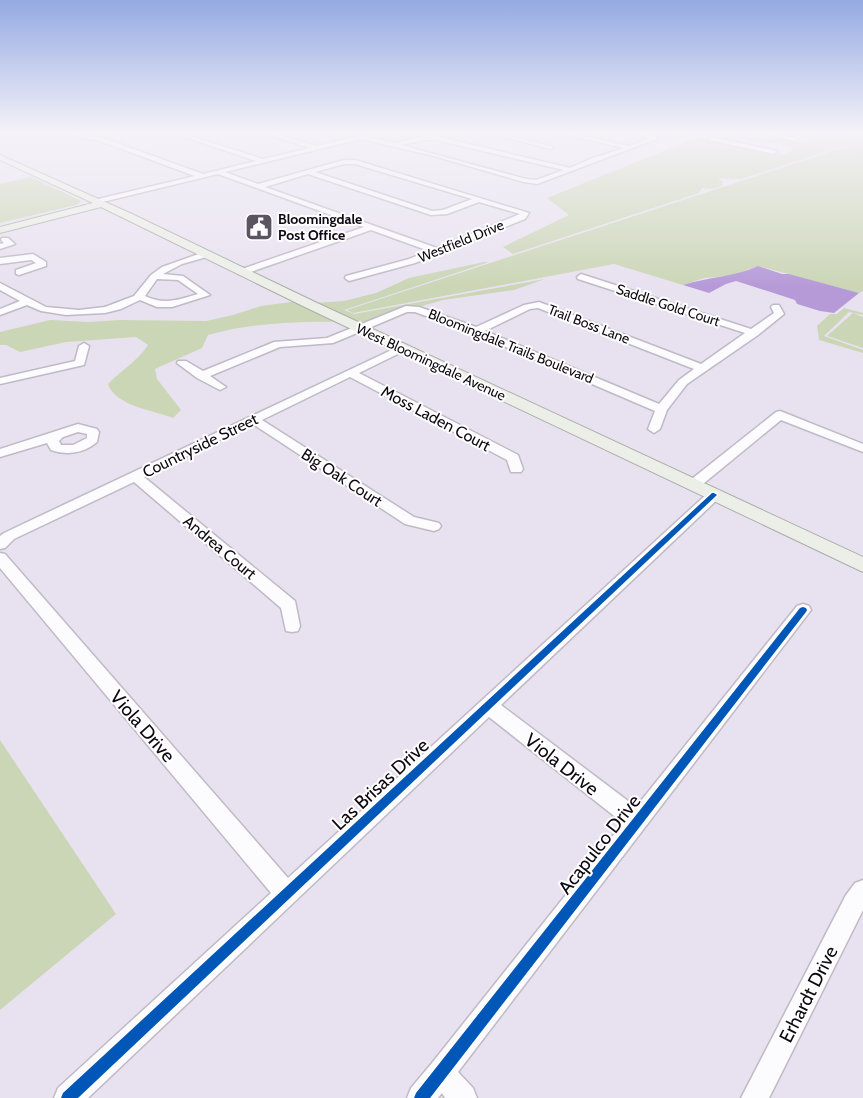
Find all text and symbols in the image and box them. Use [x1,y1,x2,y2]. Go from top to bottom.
place label: Bloomingdale Post Office [278,210,362,244]
public building icon: Bloomingdale Post Office [244,212,274,242]
street label: Westfield Drive [416,216,506,266]
street label: Saddle Gold Court [614,280,722,330]
street label: Trail Boss Lane [546,300,632,348]
street label: Bloomingdale Trails Boulevard [426,305,596,387]
street label: West Bloomingdale Avenue [353,319,509,405]
street label: Moss Laden Court [378,382,494,456]
street label: Countryside Street [139,409,262,482]
street label: Big Oak Court [298,444,386,511]
street label: Andrea Court [179,511,260,584]
street label: Viola Drive [105,686,180,767]
street label: Viola Drive [520,728,603,801]
street label: Las Brisas Drive [327,734,434,835]
street label: Acapulco Drive [553,790,646,899]
street label: Erhardt Drive [774,942,843,1046]

